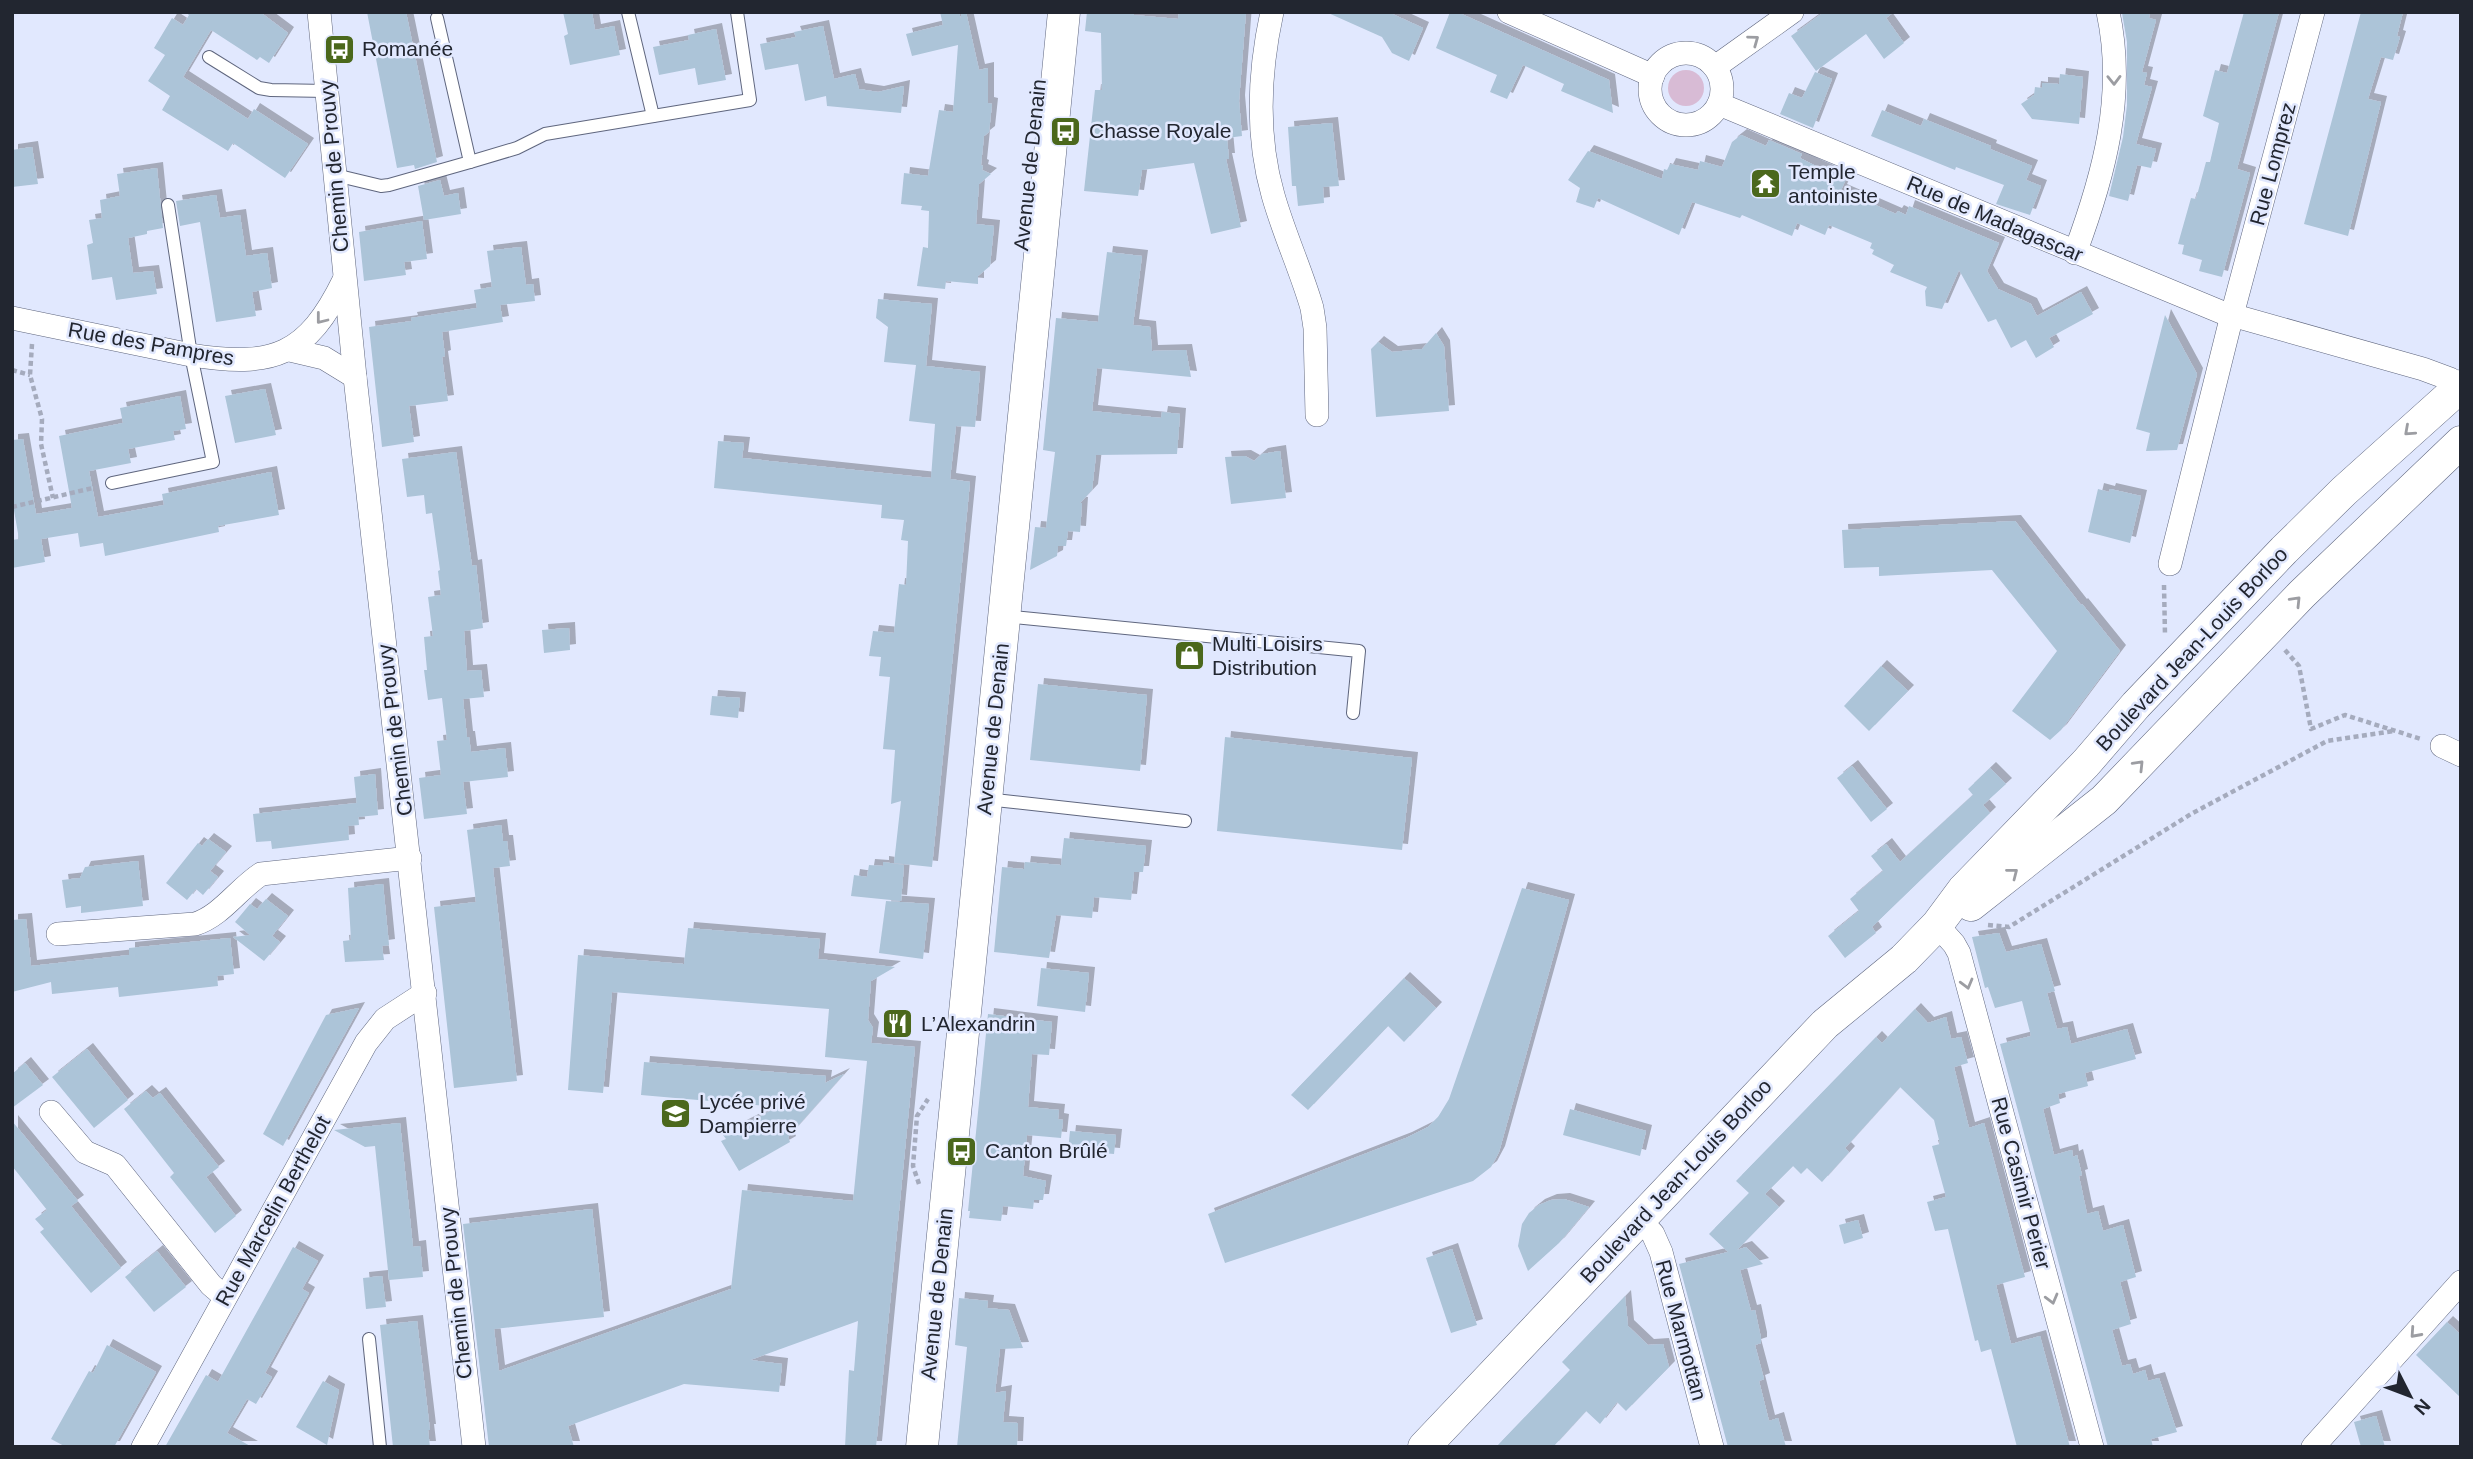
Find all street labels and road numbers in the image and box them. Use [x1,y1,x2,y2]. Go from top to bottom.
street label: Chemin de Prouvy [314,78,352,253]
street label: Avenue de Denain [1009,78,1050,252]
street label: Rue Lomprez [2245,100,2300,228]
street label: Rue de Madagascar [1904,171,2087,266]
street label: Rue des Pampres [66,318,236,369]
street label: Boulevard Jean-Louis Borloo [2091,542,2292,755]
street label: Chemin de Prouvy [373,642,416,817]
street label: Avenue de Denain [972,642,1013,816]
street label: Boulevard Jean-Louis Borloo [1575,1074,1776,1287]
street label: Rue Casimir Perier [1987,1094,2056,1272]
street label: Rue Marcelin Berthelot [211,1112,334,1310]
street label: Chemin de Prouvy [435,1205,476,1380]
street label: Avenue de Denain [916,1207,957,1381]
street label: Rue Marmottan [1652,1257,1711,1403]

